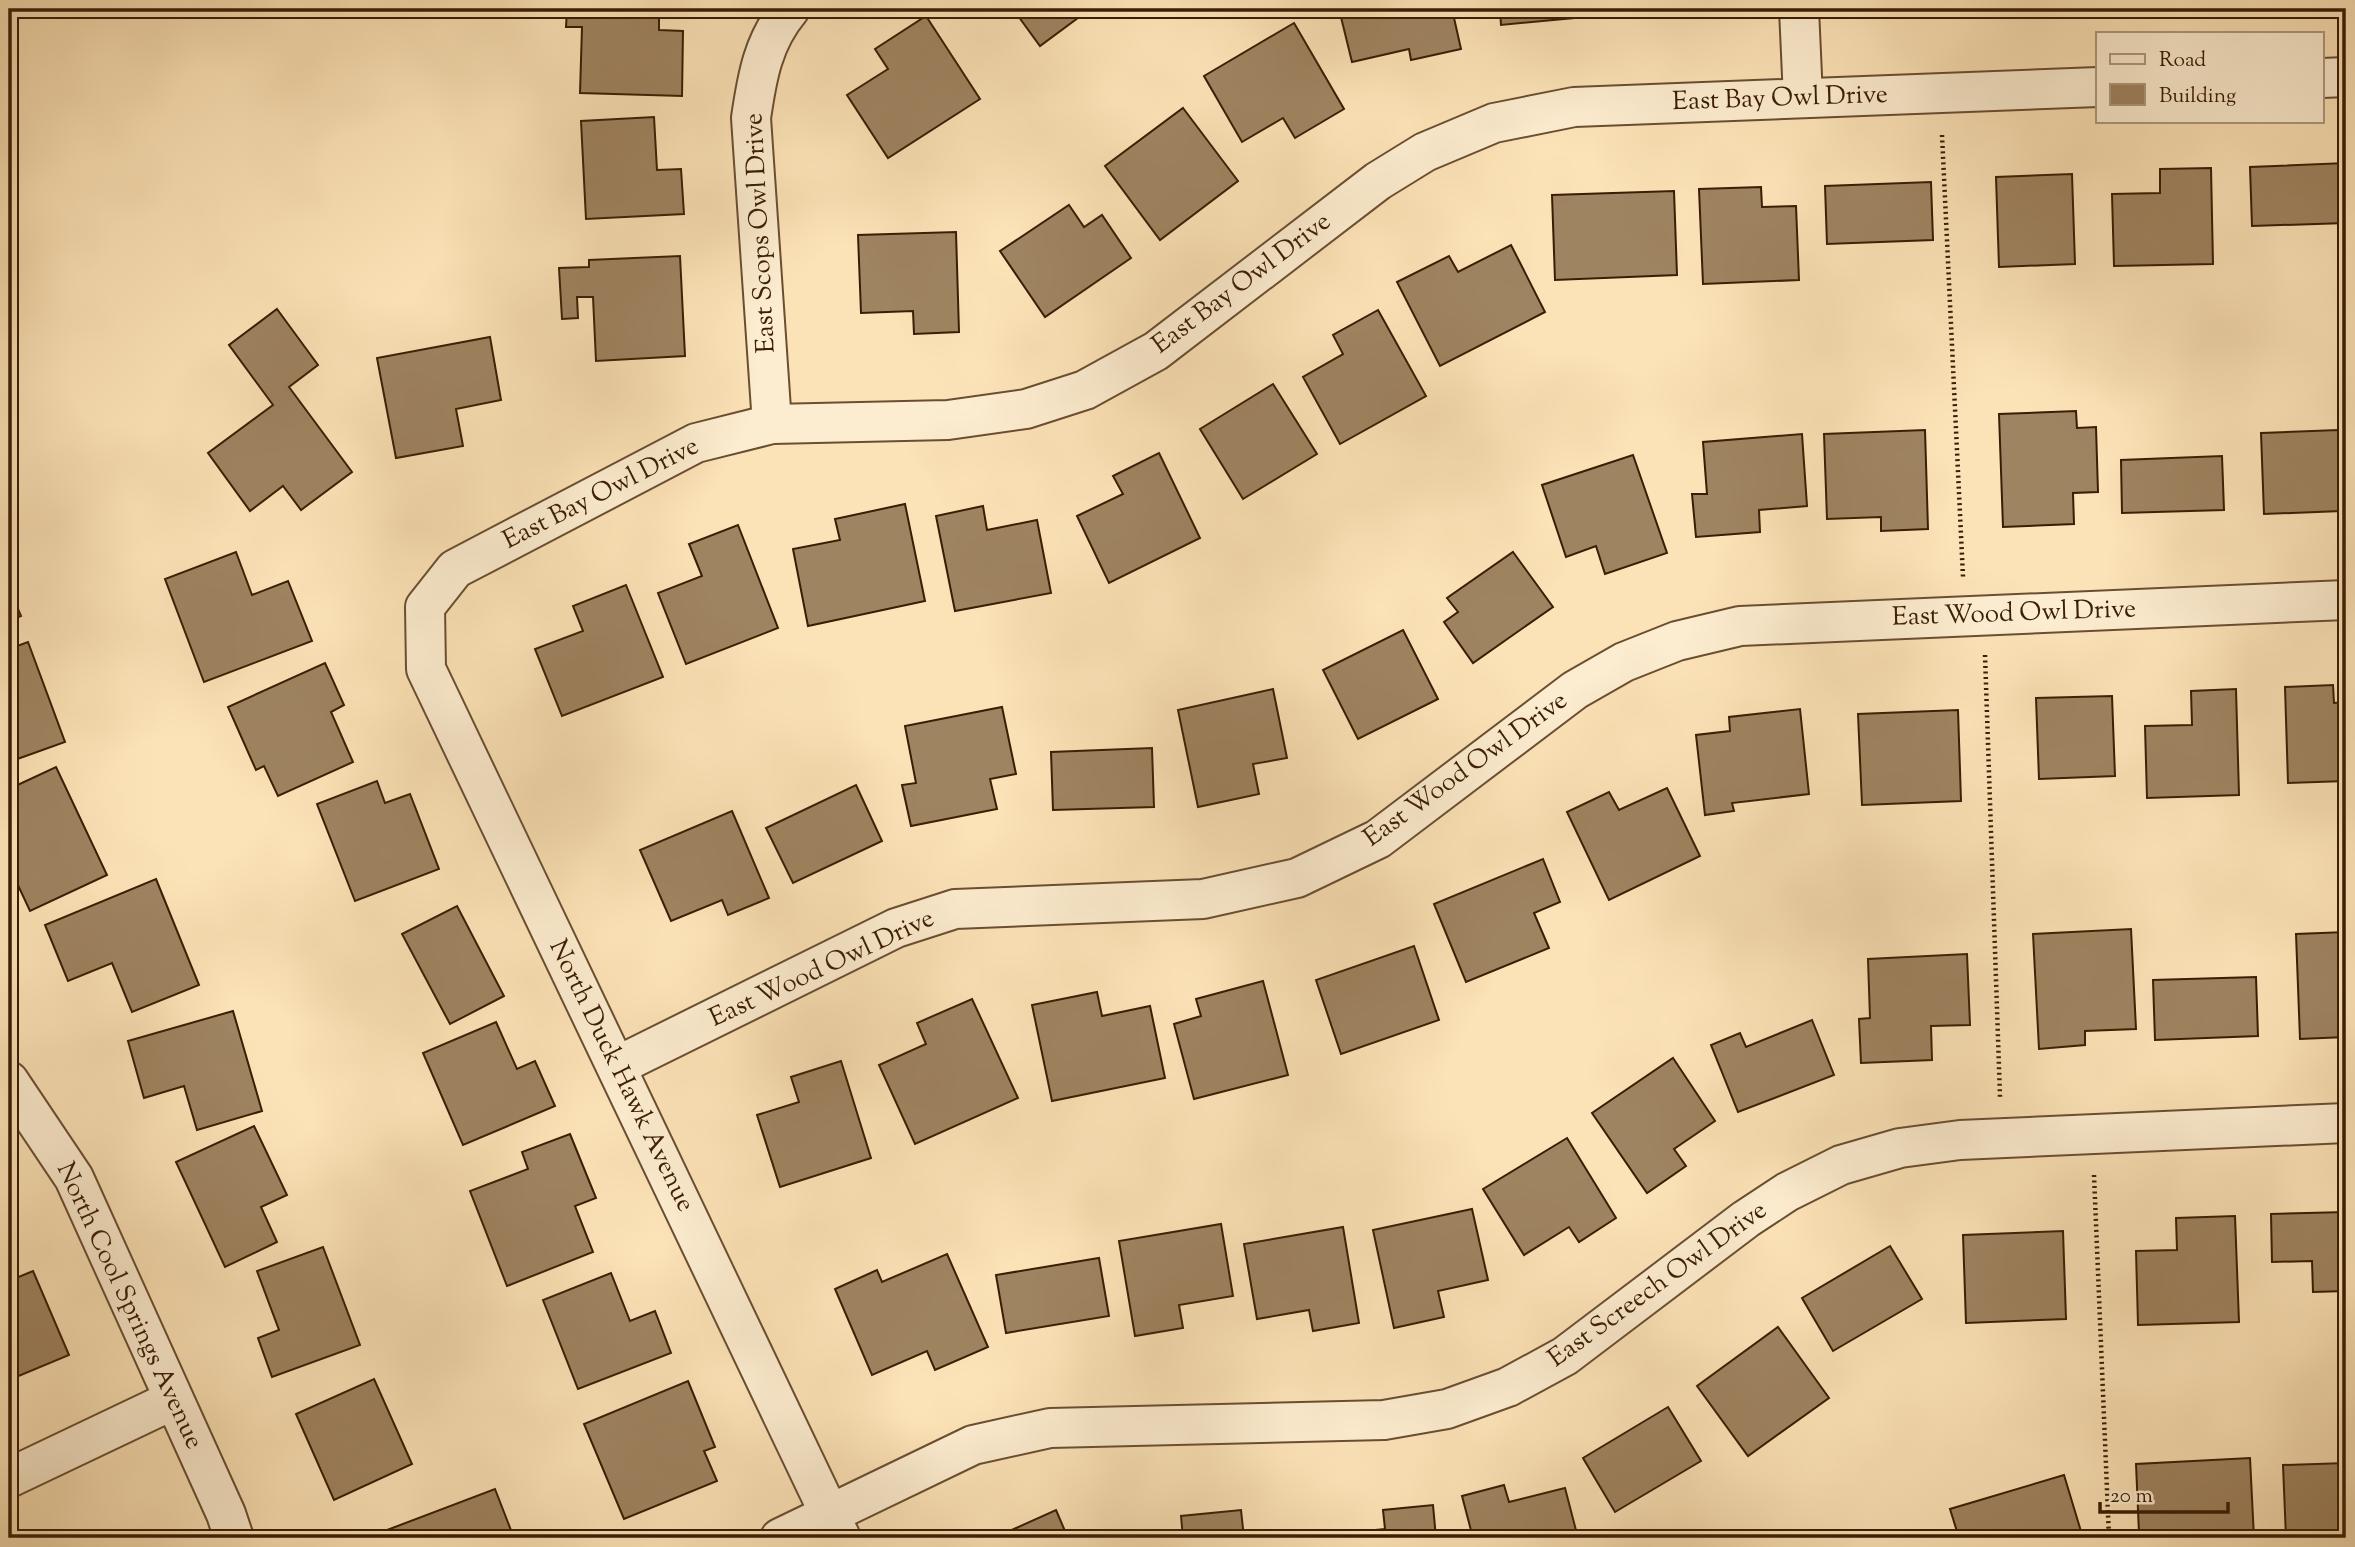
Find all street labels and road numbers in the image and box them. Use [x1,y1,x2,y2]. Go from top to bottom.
street label: East Bay Owl Drive [1672,77,1888,121]
street label: East Scops Owl Drive [736,112,786,354]
street label: East Bay Owl Drive [1145,204,1339,364]
street label: East Bay Owl Drive [497,429,705,559]
street label: East Wood Owl Drive [1891,591,2137,637]
street label: East Wood Owl Drive [1356,683,1576,857]
street label: East Wood Owl Drive [704,901,940,1037]
street label: North Duck Hawk Avenue [539,934,703,1218]
street label: North Cool Springs Avenue [46,1156,212,1456]
street label: East Screech Owl Drive [1541,1193,1775,1377]

